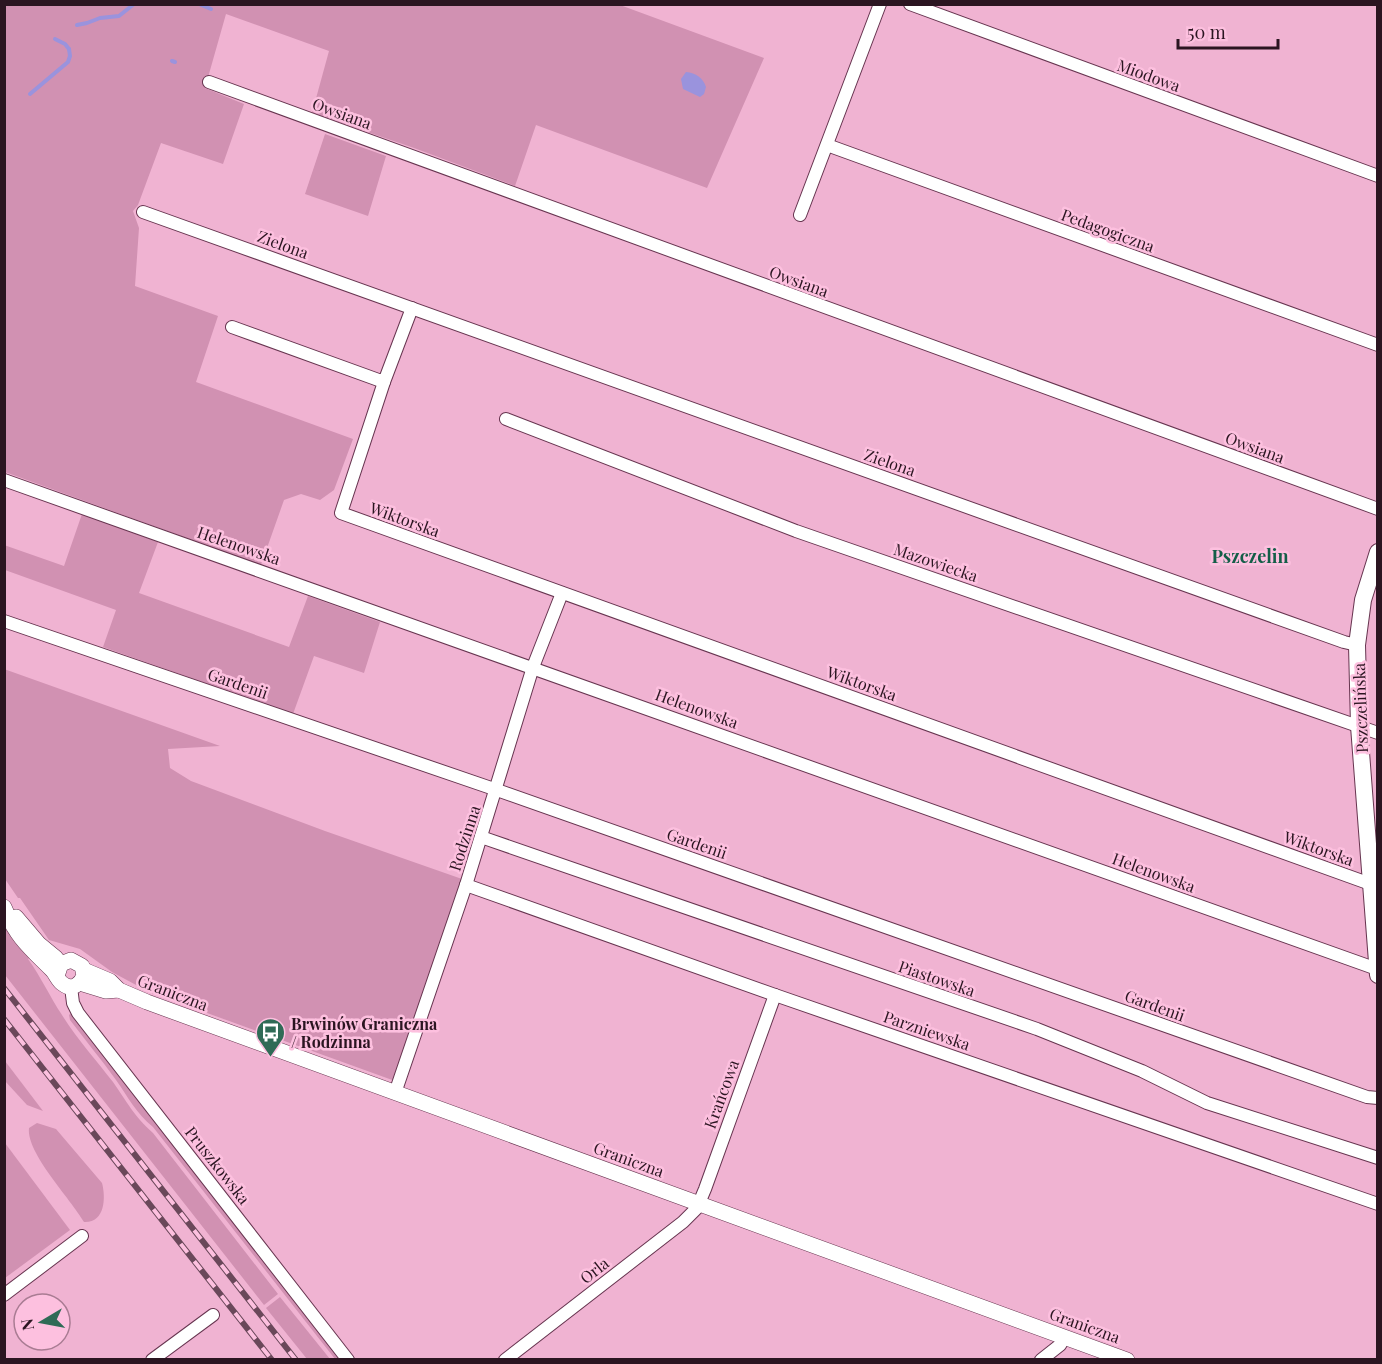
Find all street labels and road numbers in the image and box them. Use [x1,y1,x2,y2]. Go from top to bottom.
street label: Miodowa [1115,54,1183,96]
street label: Owsiana [310,93,374,133]
street label: Pedagogiczna [1059,203,1157,257]
street label: Zielona [255,225,312,263]
street label: Owsiana [767,261,831,301]
street label: Owsiana [1223,427,1287,467]
street label: Zielona [862,443,918,481]
street label: Wiktorska [366,496,443,541]
street label: Helenowska [195,521,283,569]
street label: Mazowiecka [891,538,981,586]
street label: Wiktorska [823,660,900,705]
street label: Gardenii [205,663,271,703]
street label: Pszczelińska [1348,663,1372,753]
street label: Helenowska [653,683,741,733]
street label: Rodzinna [444,802,484,873]
street label: Gardenii [664,823,730,863]
street label: Wiktorska [1280,825,1357,870]
street label: Helenowska [1110,847,1198,897]
street label: Piastowska [896,955,978,1001]
street label: Graniczna [135,969,211,1015]
street label: Gardenii [1122,984,1188,1026]
street label: Parzniewska [881,1005,973,1055]
street label: Krańcowa [699,1057,743,1131]
street label: Pruszkowska [181,1122,255,1208]
street label: Graniczna [591,1137,667,1181]
street label: Orla [575,1252,613,1288]
street label: Graniczna [1047,1303,1123,1347]

